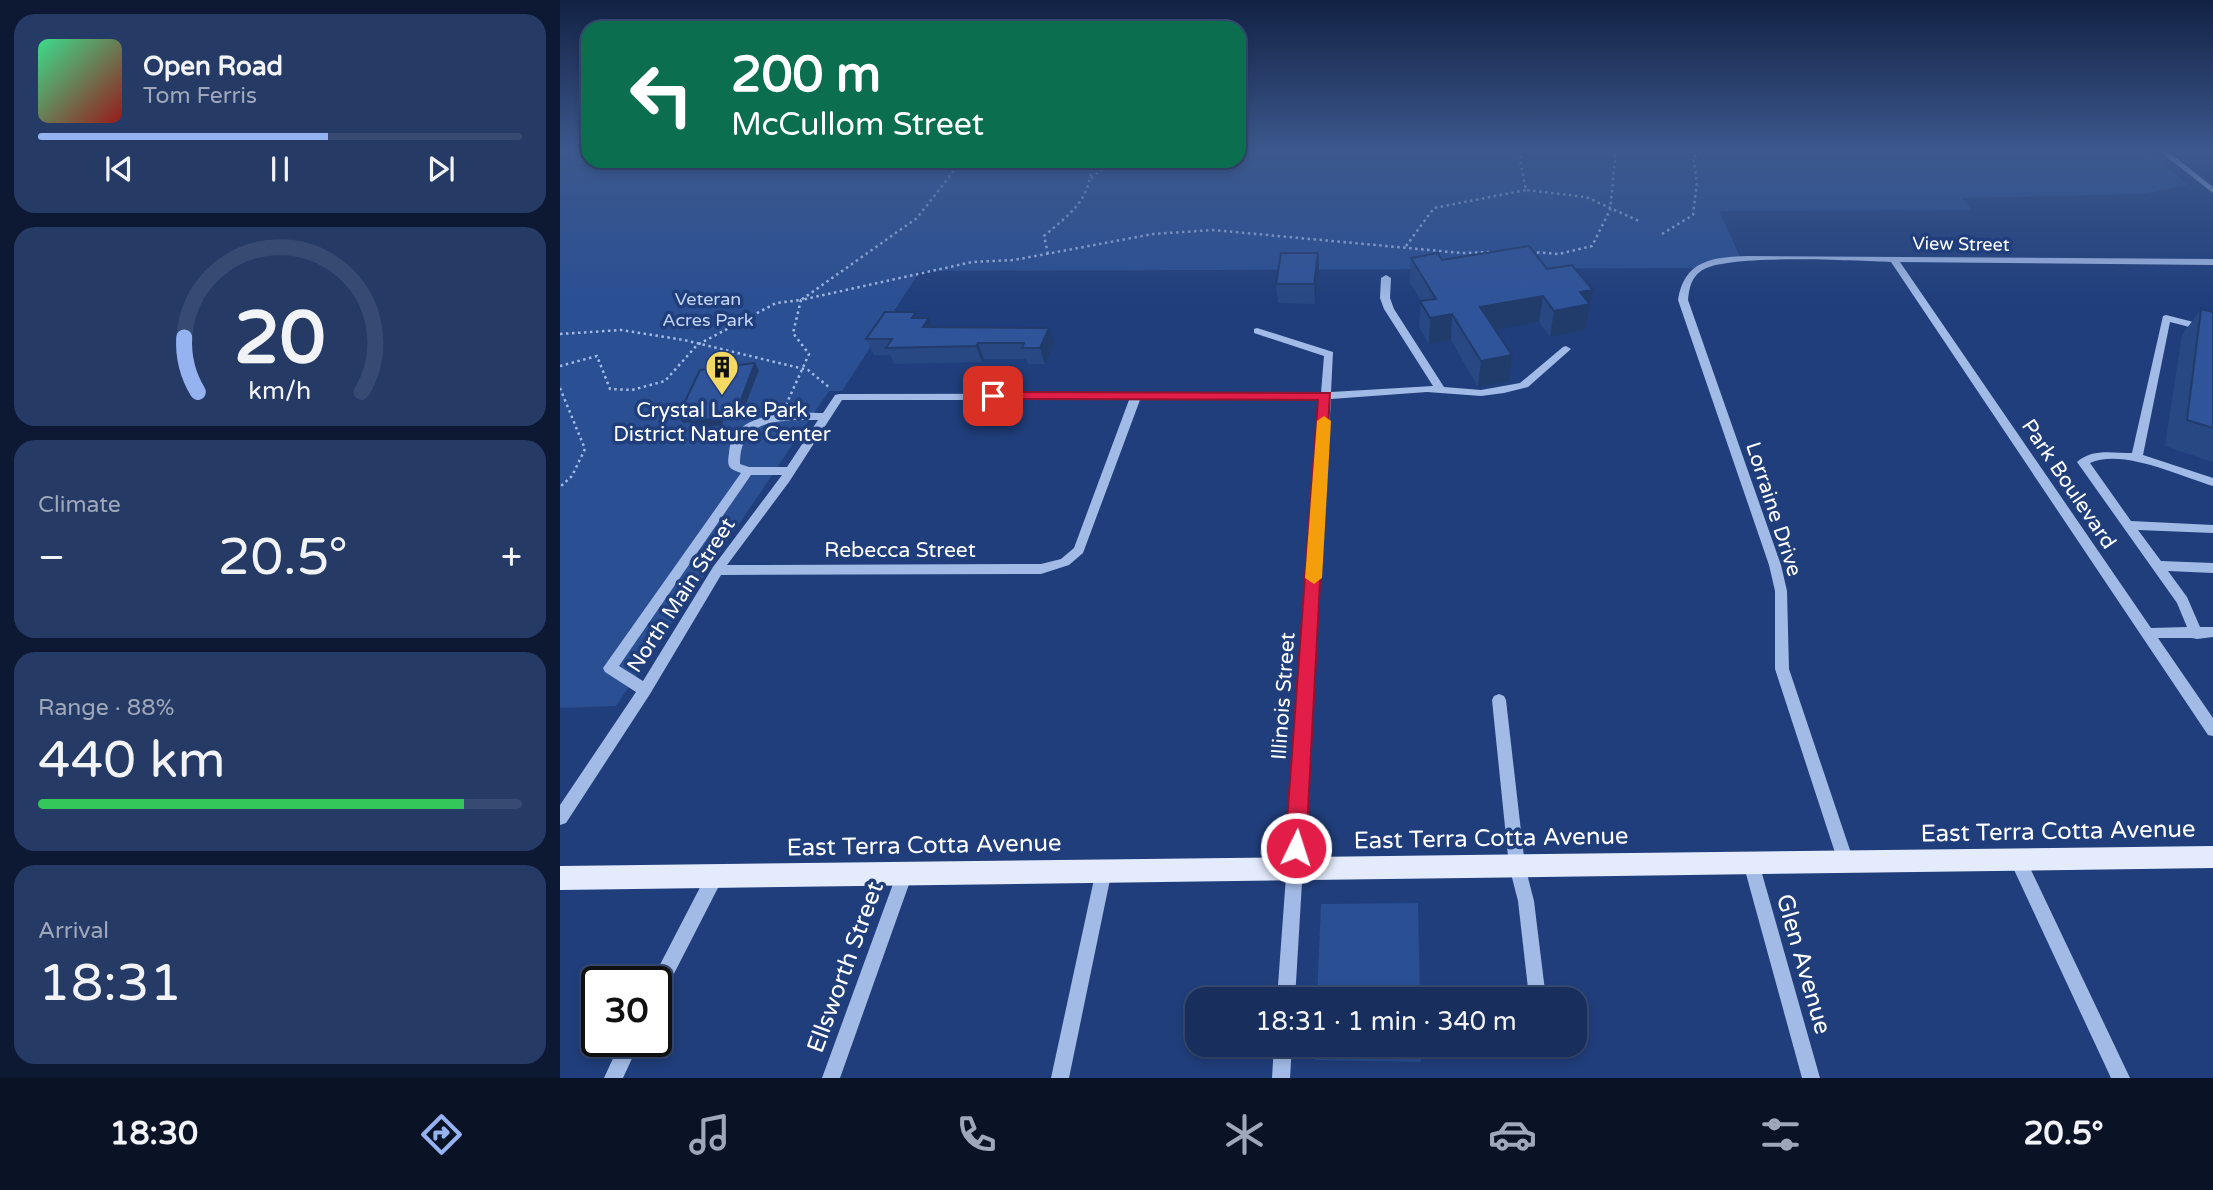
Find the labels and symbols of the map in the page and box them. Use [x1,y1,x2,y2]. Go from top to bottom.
street label: View Street [1912,232,2010,256]
park label: Veteran Acres Park [662,288,754,331]
building icon: Crystal Lake Park District Nature Center [703,348,741,397]
pin [963,366,1023,426]
place label: Crystal Lake Park District Nature Center [613,398,831,447]
street label: Park Boulevard [2016,415,2121,554]
street label: Lorraine Drive [1740,439,1807,580]
street label: North Main Street [622,513,741,677]
street label: Rebecca Street [824,538,976,563]
street label: Illinois Street [1267,631,1300,761]
position arrow [1259,811,1333,885]
street label: East Terra Cotta Avenue [1920,815,2196,848]
street label: East Terra Cotta Avenue [1353,822,1629,855]
street label: East Terra Cotta Avenue [786,829,1062,862]
street label: Ellsworth Street [801,878,890,1057]
street label: Glen Avenue [1770,891,1837,1038]
speed limit sign: 30 [581,966,672,1057]

